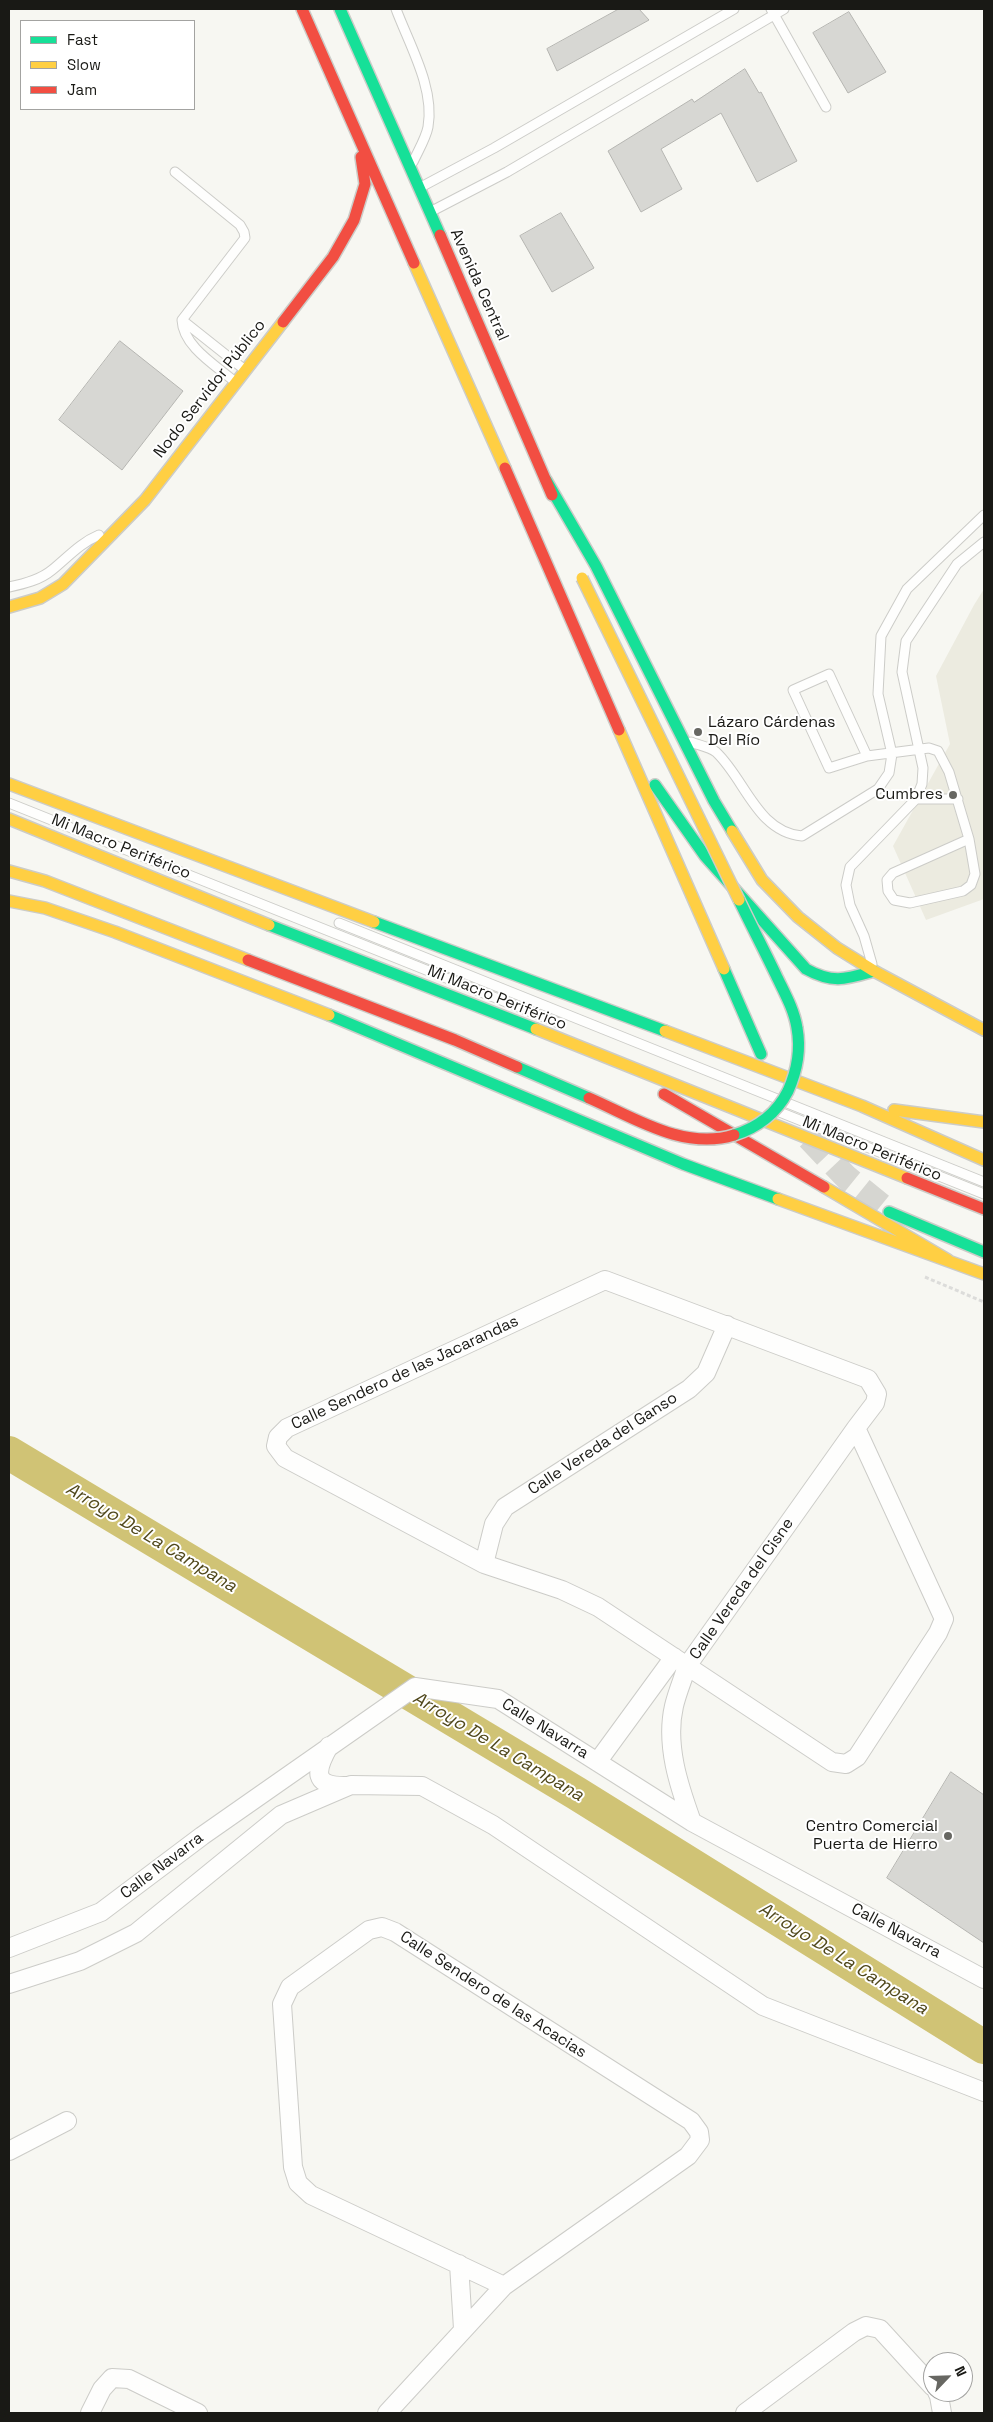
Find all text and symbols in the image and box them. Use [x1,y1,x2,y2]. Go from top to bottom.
legend [20,20,195,110]
text: Fast [67,30,98,49]
text: Slow [67,55,101,74]
text: Jam [67,80,97,99]
street label: Avenida Central [446,226,512,344]
street label: Nodo Servidor Público [150,316,270,462]
place label: Lázaro Cárdenas Del Río [708,713,836,751]
marker: Lázaro Cárdenas Del Río [692,726,704,738]
place label: Cumbres [875,785,943,805]
marker: Cumbres [947,789,959,801]
street label: Mi Macro Periférico [49,810,193,884]
street label: Mi Macro Periférico [425,961,569,1035]
street label: Mi Macro Periférico [800,1112,944,1186]
street label: Calle Sendero de las Jacarandas [288,1312,522,1434]
street label: Calle Vereda del Ganso [525,1389,681,1499]
water label: Arroyo De La Campana [62,1478,240,1598]
street label: Calle Vereda del Cisne [686,1515,798,1663]
water label: Arroyo De La Campana [409,1687,587,1807]
street label: Calle Navarra [498,1695,592,1763]
place label: Centro Comercial Puerta de Hierro [806,1817,938,1855]
street label: Calle Navarra [117,1829,207,1903]
marker: Centro Comercial Puerta de Hierro [942,1830,954,1842]
water label: Arroyo De La Campana [755,1898,931,2020]
street label: Calle Navarra [848,1899,944,1963]
street label: Calle Sendero de las Acacias [396,1927,590,2063]
north arrow [923,2352,973,2402]
text: N [951,2363,971,2379]

